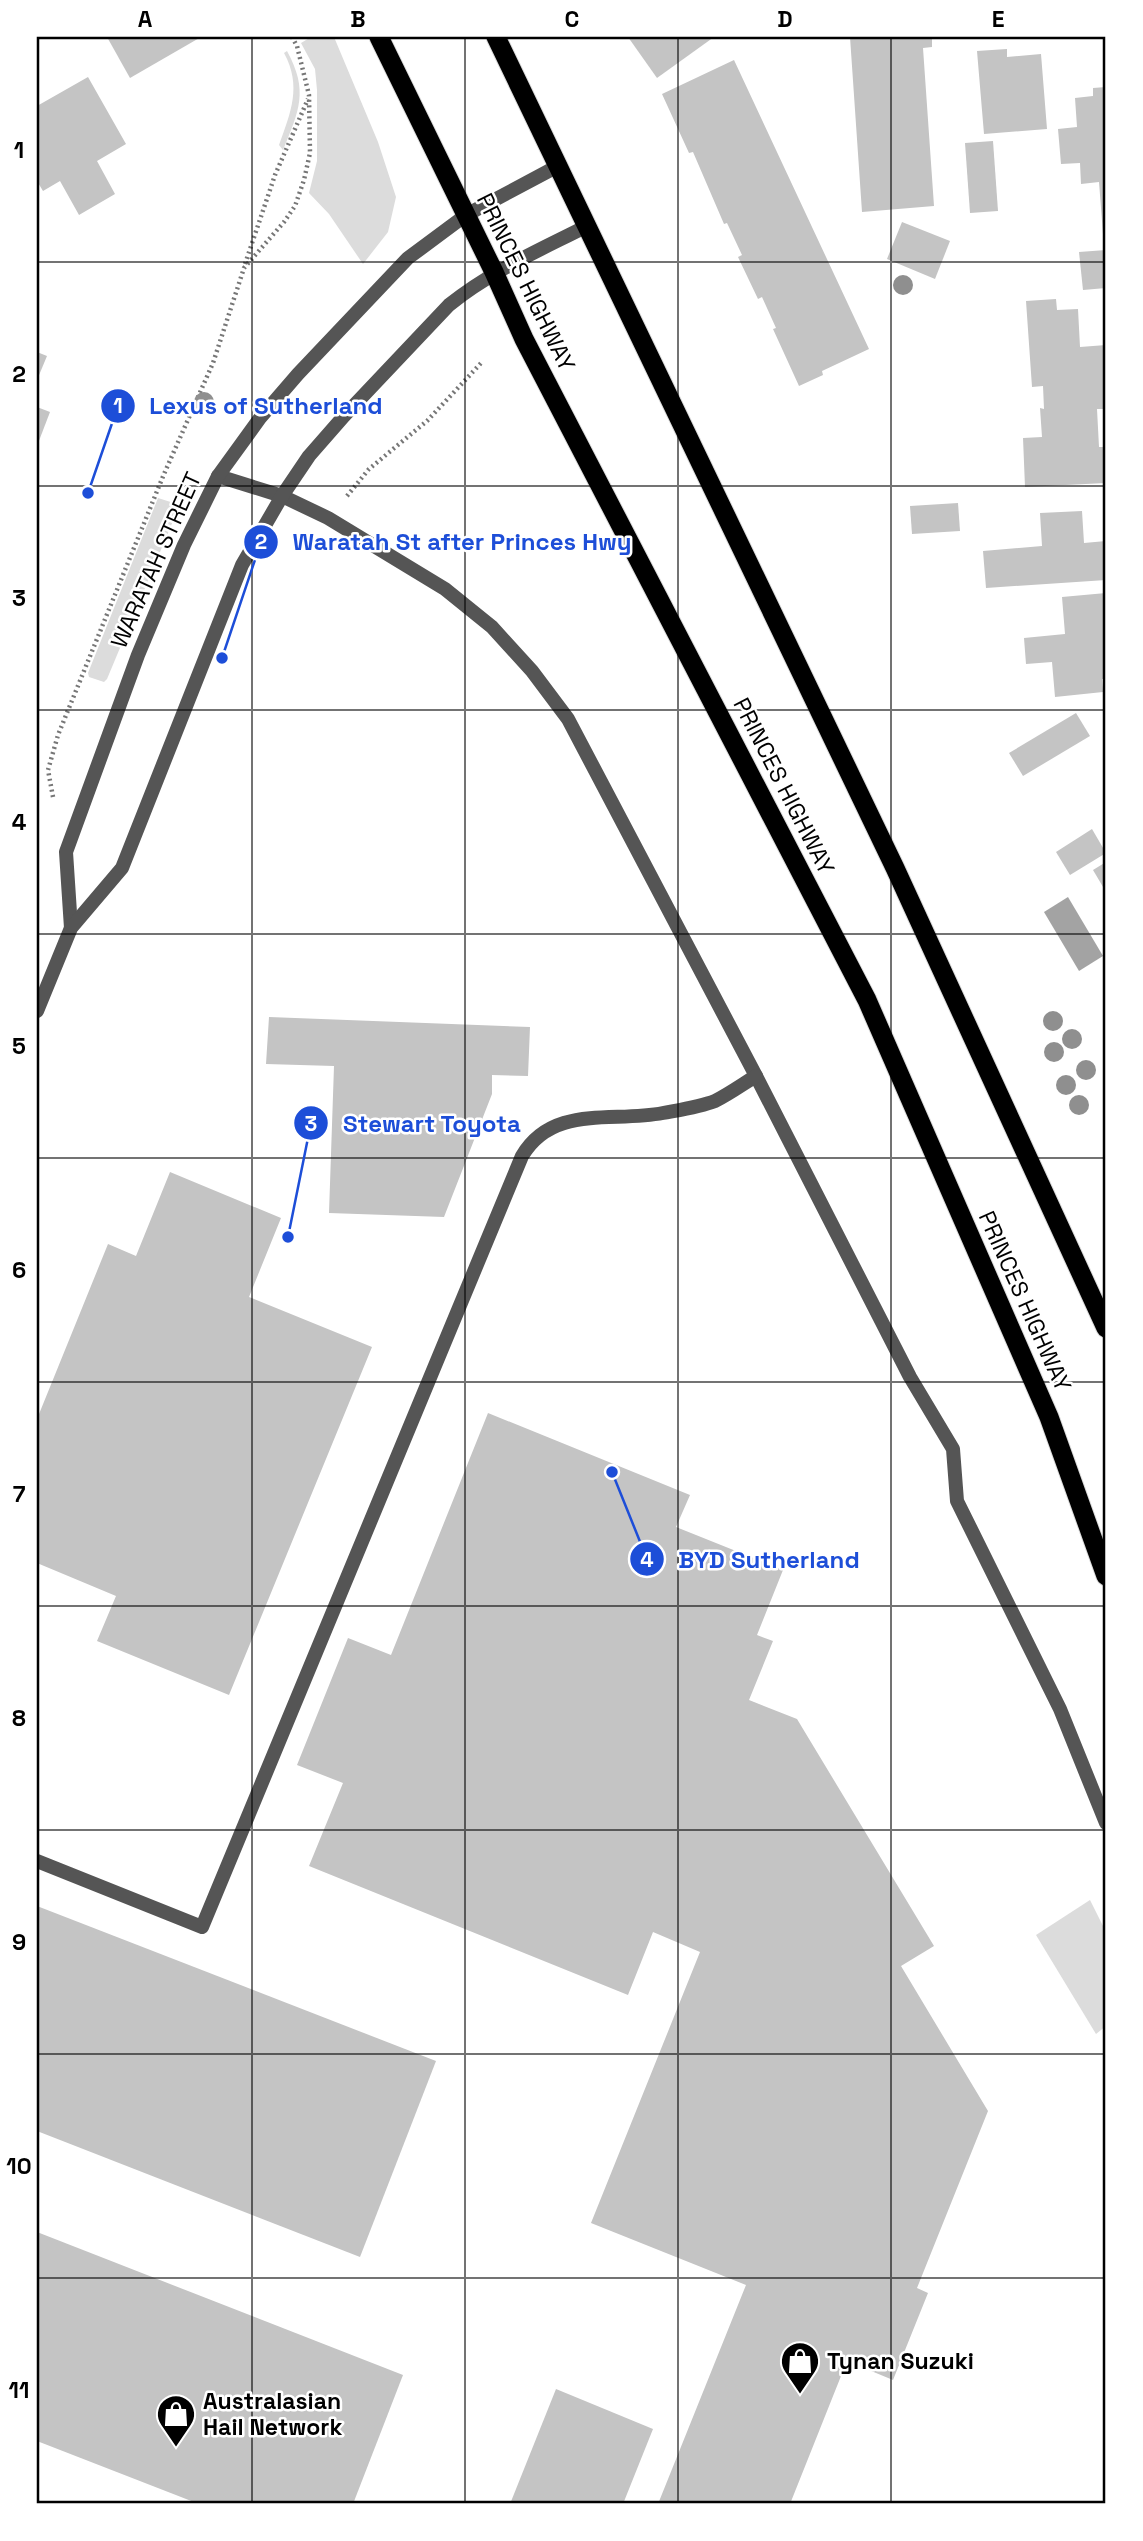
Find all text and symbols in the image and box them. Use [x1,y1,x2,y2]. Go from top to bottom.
text: A [138,4,153,34]
text: B [350,4,366,34]
text: C [565,4,579,34]
text: D [777,4,793,34]
text: E [992,4,1004,34]
text: 1 [14,135,24,165]
street label: PRINCES HIGHWAY [470,188,582,376]
text: 2 [12,359,26,389]
callout: Lexus of Sutherland [101,383,397,428]
text: Lexus of Sutherland [149,390,383,421]
text: 1 [113,392,123,419]
street label: WARATAH STREET [104,467,208,653]
callout: Waratah St after Princes Hwy [243,519,645,564]
text: Waratah St after Princes Hwy [292,526,632,557]
text: 2 [255,528,267,555]
text: 3 [12,583,26,613]
street label: PRINCES HIGHWAY [727,693,841,879]
text: 4 [12,807,27,837]
text: 5 [12,1031,26,1061]
callout: Stewart Toyota [293,1101,535,1146]
text: Stewart Toyota [343,1108,521,1139]
text: 3 [305,1110,317,1137]
street label: PRINCES HIGHWAY [972,1206,1078,1396]
text: 6 [12,1255,26,1285]
text: 7 [13,1479,26,1509]
callout: BYD Sutherland [630,1537,874,1582]
text: BYD Sutherland [678,1544,860,1575]
text: 4 [640,1546,654,1573]
text: 8 [12,1703,26,1733]
text: 9 [12,1927,26,1957]
text: 10 [6,2151,32,2181]
shop icon: Tynan Suzuki [779,2340,821,2395]
place label: Tynan Suzuki [827,2346,974,2376]
text: 11 [9,2375,29,2405]
place label: Australasian Hail Network [203,2386,342,2442]
shop icon: Australasian Hail Network [155,2393,197,2448]

